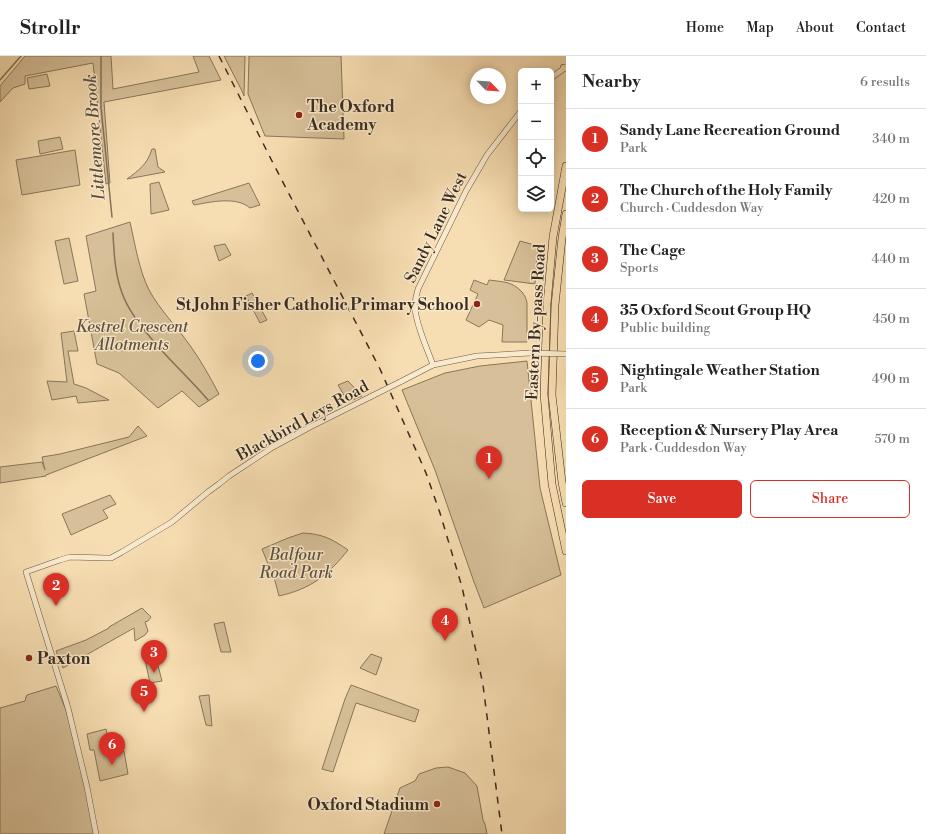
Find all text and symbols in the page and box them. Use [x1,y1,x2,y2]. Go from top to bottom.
text: Strollr [20,16,81,40]
text: Home [686,19,724,37]
text: Map [746,19,774,37]
text: About [796,19,834,37]
text: Contact [856,19,906,37]
north arrow [470,68,506,104]
map controls [518,68,554,212]
button: + [518,68,554,104]
text: Nearby [582,71,641,93]
water label: Littlemore Brook [80,73,110,202]
text: 6 results [860,74,910,90]
place label: The Oxford Academy [306,97,395,135]
button: − [518,104,554,140]
marker: The Oxford Academy [294,110,304,120]
text: Sandy Lane Recreation Ground [620,121,840,140]
text: 1 [592,131,598,147]
text: 340 m [872,131,910,147]
button: locate [518,140,554,176]
text: Park [620,140,647,156]
street label: Sandy Lane West [400,168,472,286]
button: layers [518,176,554,212]
text: The Church of the Holy Family [620,181,832,200]
text: 2 [591,191,599,207]
text: 420 m [872,191,910,207]
text: Church · Cuddesdon Way [620,200,764,216]
text: The Cage [620,241,686,260]
street label: Eastern By-pass Road [522,243,550,401]
text: 3 [591,251,599,267]
text: 440 m [872,251,910,267]
text: Sports [620,260,659,276]
place label: St John Fisher Catholic Primary School [176,295,470,315]
marker: St John Fisher Catholic Primary School [472,299,482,309]
text: 35 Oxford Scout Group HQ [620,301,811,320]
text: 4 [591,311,599,327]
text: 450 m [872,311,910,327]
park label: Kestrel Crescent Allotments [76,317,189,355]
text: Public building [620,320,710,336]
your location [248,351,268,371]
text: Nightingale Weather Station [620,361,820,380]
text: 5 [591,371,599,387]
text: 490 m [872,371,910,387]
street label: Blackbird Leys Road [232,376,372,466]
text: Park [620,380,647,396]
text: Reception & Nursery Play Area [620,421,838,440]
text: 6 [591,431,599,447]
text: 570 m [874,431,910,447]
text: Park · Cuddesdon Way [620,440,747,456]
pin: 1 [476,446,502,479]
button: Save [582,480,742,518]
button: Share [750,480,910,518]
park label: Balfour Road Park [258,545,333,583]
pin: 2 [43,573,69,606]
pin: 4 [432,608,458,641]
pin: 3 [141,640,167,673]
place label: Paxton [37,649,91,669]
marker: Paxton [24,653,34,663]
pin: 5 [131,679,157,712]
pin: 6 [99,732,125,765]
place label: Oxford Stadium [307,795,429,815]
marker: Oxford Stadium [432,799,442,809]

